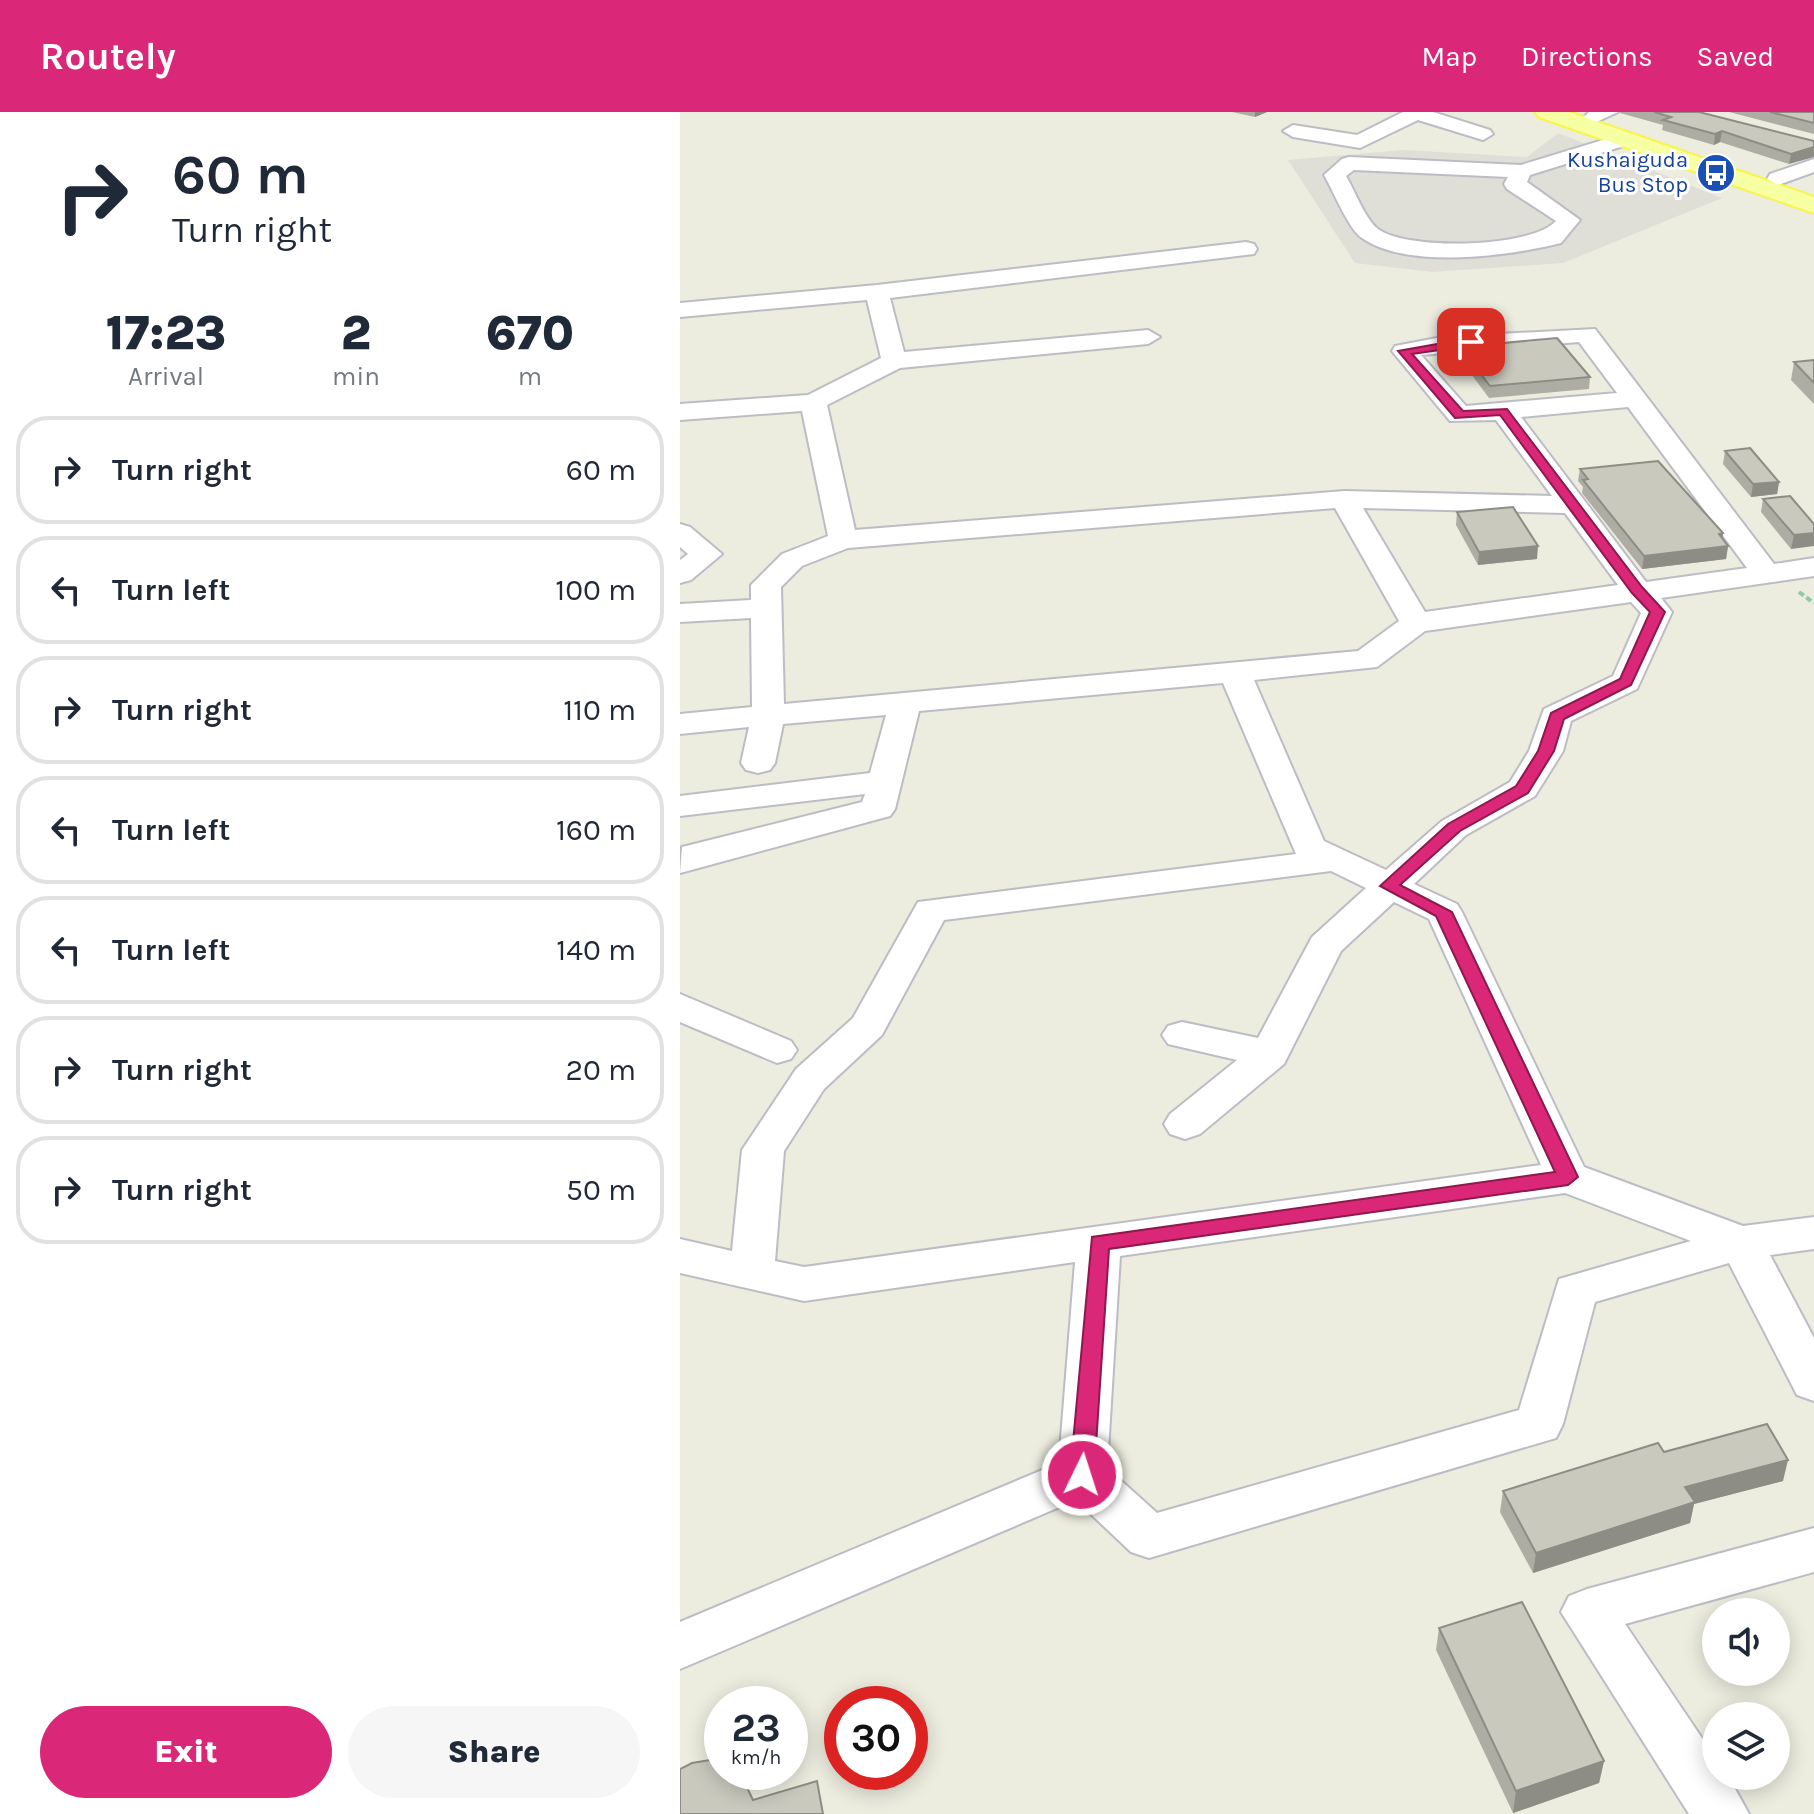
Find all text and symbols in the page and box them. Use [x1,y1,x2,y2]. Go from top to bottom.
text: Routely [40,34,176,79]
text: Map [1422,40,1477,73]
text: Directions [1521,40,1653,73]
text: Saved [1697,40,1774,73]
text: 60 m [172,142,309,207]
icon: right [40,144,144,248]
place label: Kushaiguda Bus Stop [1567,147,1688,198]
bus stop icon: Kushaiguda Bus Stop [1695,152,1737,194]
text: Turn right [172,209,332,251]
text: 17:23 [106,305,226,361]
text: 2 [341,305,371,361]
text: 670 [486,305,574,361]
pin [1437,308,1505,376]
icon: arrive [1449,320,1493,364]
text: Arrival [128,361,204,392]
text: min [332,361,380,392]
text: m [518,361,542,392]
icon: right [44,448,88,492]
text: Turn right [112,452,252,488]
text: 60 m [566,452,636,488]
icon: left [44,568,88,612]
text: Turn left [112,572,230,608]
text: 100 m [555,572,636,608]
icon: right [44,688,88,732]
text: Turn right [112,692,252,728]
text: 110 m [563,692,636,728]
icon: left [44,808,88,852]
text: Turn left [112,812,230,848]
text: 160 m [556,812,636,848]
icon: left [44,928,88,972]
text: Turn left [112,932,230,968]
text: 140 m [556,932,636,968]
icon: right [44,1048,88,1092]
text: Turn right [112,1052,252,1088]
text: 20 m [566,1052,636,1088]
icon: right [44,1168,88,1212]
text: Turn right [112,1172,252,1208]
text: 50 m [566,1172,636,1208]
position arrow [1040,1433,1124,1517]
map controls [1702,1598,1790,1790]
button: sound [1702,1598,1790,1686]
speed limit sign: 30 [824,1686,928,1790]
button: layers [1702,1702,1790,1790]
text: 23 [731,1704,781,1751]
button: Exit [40,1706,332,1798]
button: Share [348,1706,640,1798]
text: km/h [731,1746,781,1769]

